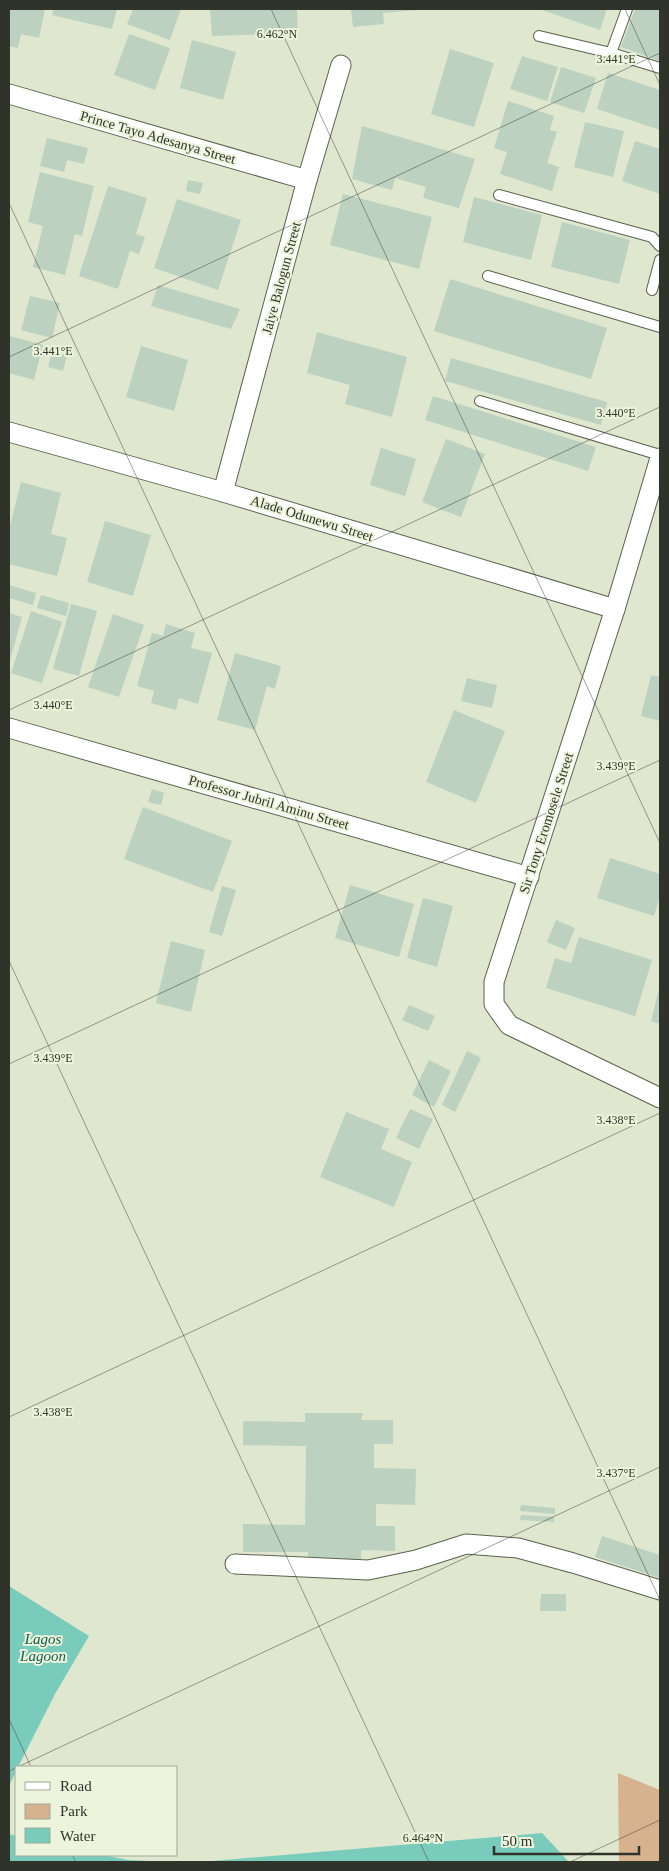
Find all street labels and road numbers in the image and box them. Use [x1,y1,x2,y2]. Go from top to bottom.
street label: Prince Tayo Adesanya Street [78,108,237,167]
street label: Jaiye Balogun Street [259,220,304,336]
street label: Alade Odunewu Street [249,493,375,544]
street label: Sir Tony Eromosele Street [517,751,576,896]
street label: Professor Jubril Aminu Street [187,772,351,833]

